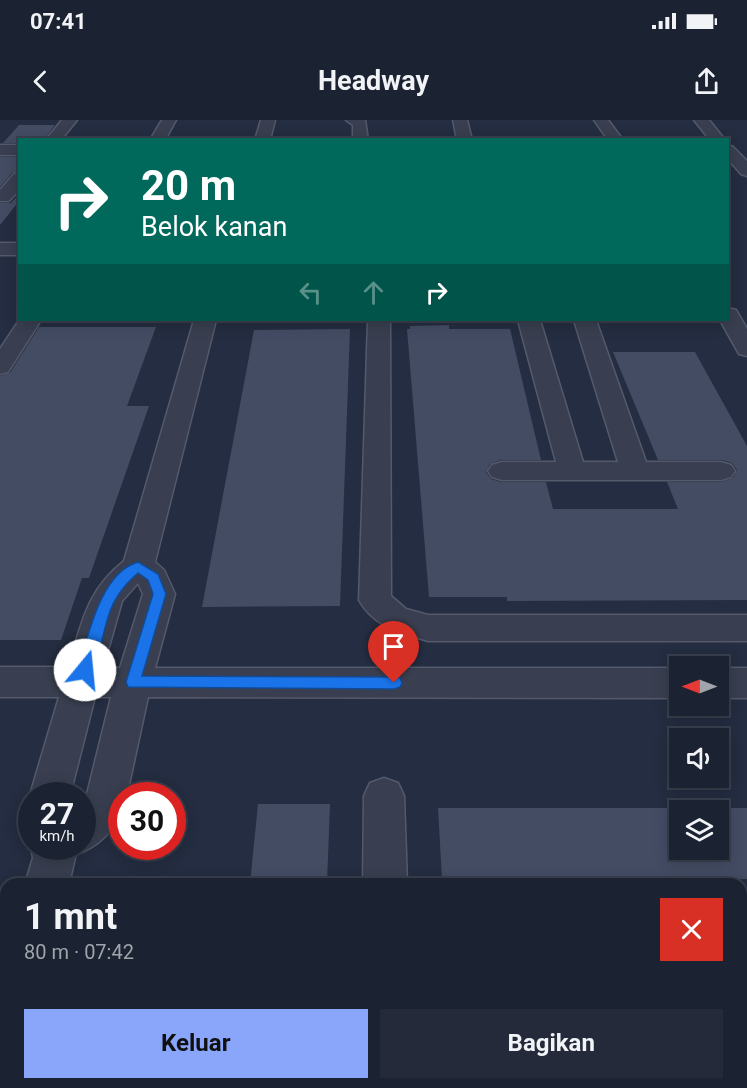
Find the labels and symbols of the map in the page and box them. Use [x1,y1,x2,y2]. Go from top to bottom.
pin [368,621,419,683]
position arrow [53,638,117,702]
north arrow [669,656,729,716]
speed limit sign: 30 [108,782,186,860]

